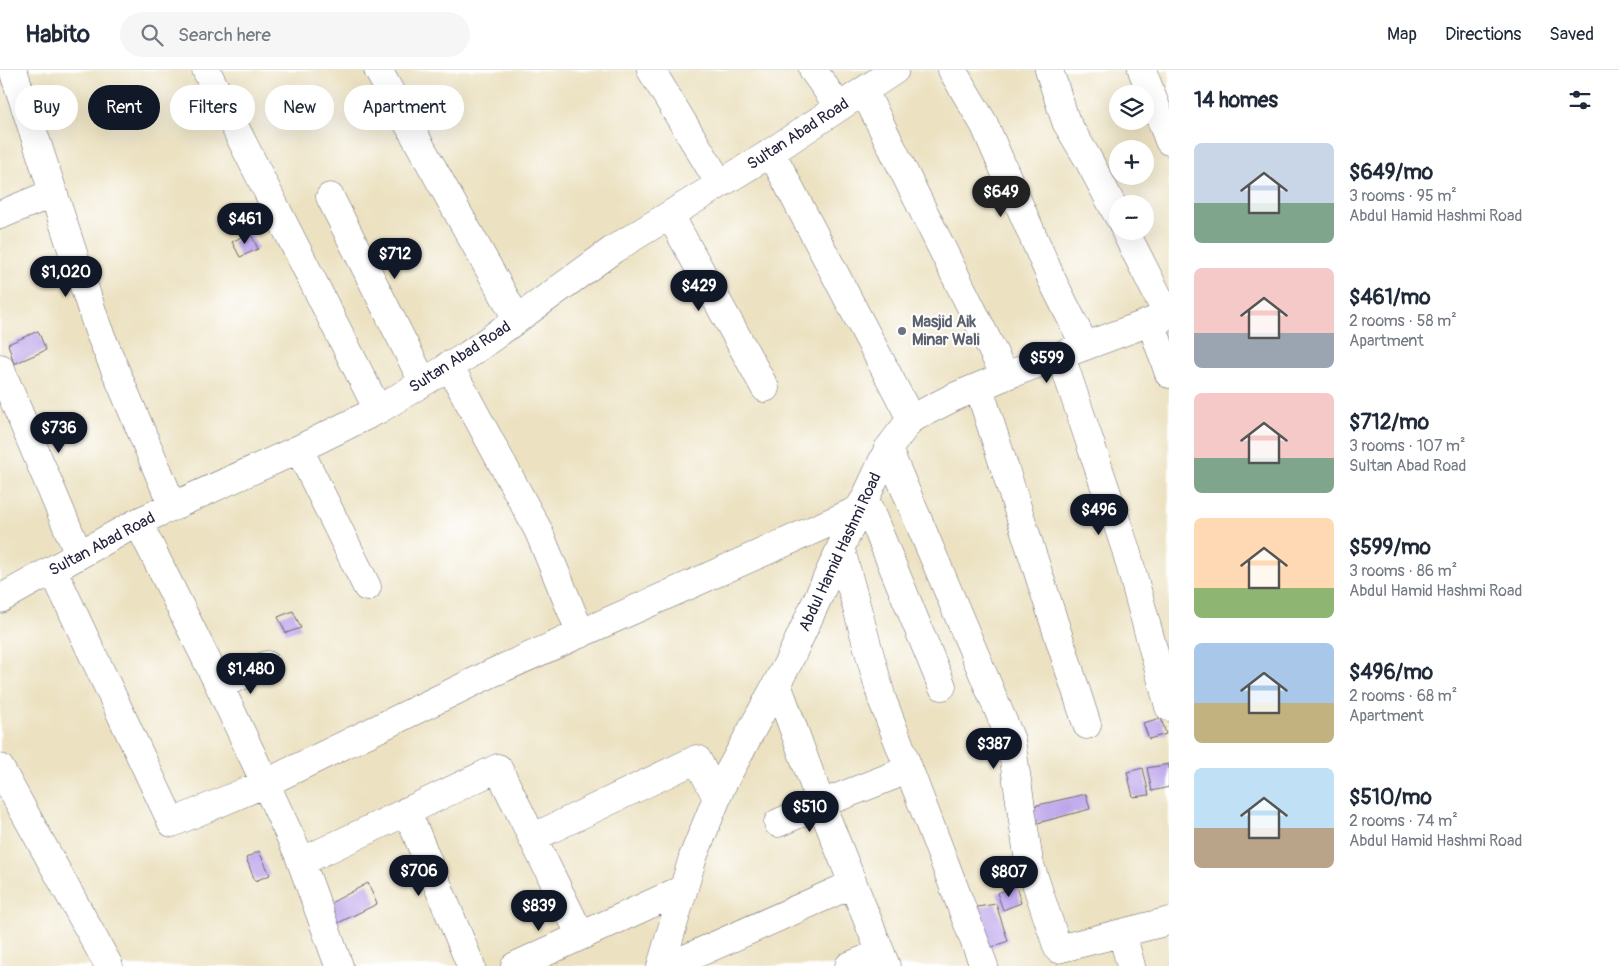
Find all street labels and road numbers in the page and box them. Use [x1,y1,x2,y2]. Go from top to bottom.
street label: Sultan Abad Road [743,94,853,174]
street label: Sultan Abad Road [405,317,515,397]
street label: Abdul Hamid Hashmi Road [794,469,886,635]
street label: Sultan Abad Road [46,508,158,580]

